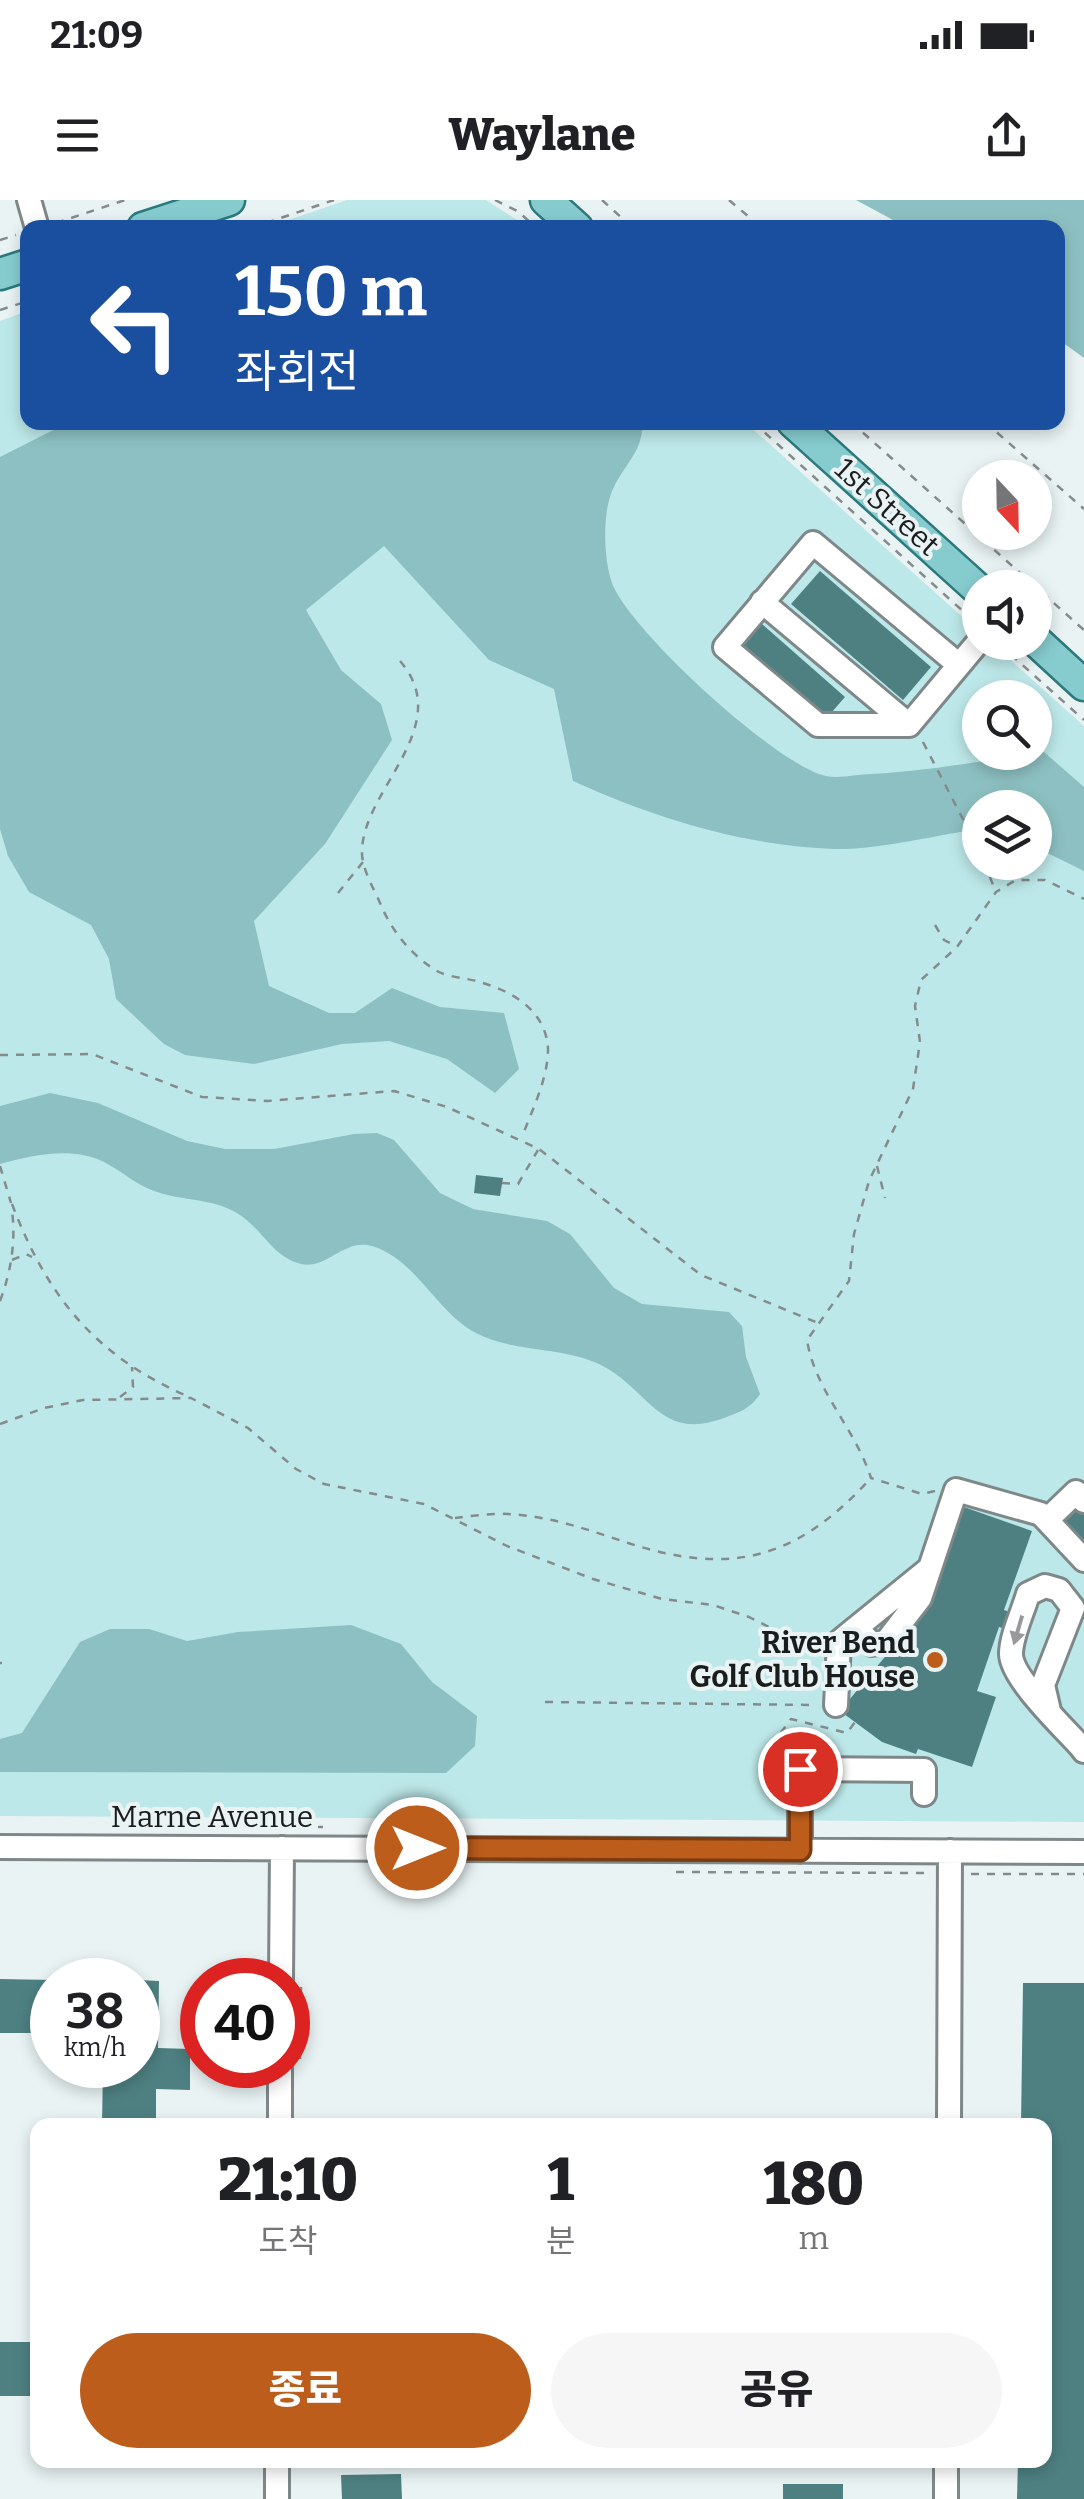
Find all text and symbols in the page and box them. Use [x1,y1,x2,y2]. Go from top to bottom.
text: 21:09 [50,12,143,58]
icon: menu [50,108,105,163]
text: Waylane [448,108,636,162]
icon: share [979,108,1034,163]
text: 150 m [235,250,427,334]
icon: left [70,260,200,390]
text: 좌회전 [235,345,359,399]
street label: 1st Street [827,451,947,563]
north arrow [962,460,1052,550]
map controls [962,460,1052,880]
button: sound [962,570,1052,660]
button: search [962,680,1052,770]
button: layers [962,790,1052,880]
one-way arrow [1010,1615,1025,1646]
place label: River Bend Golf Club House [690,1625,915,1695]
marker: River Bend Golf Club House [924,1649,946,1671]
pin [758,1727,843,1812]
icon: arrive [773,1742,828,1797]
position arrow [365,1796,469,1900]
street label: Marne Avenue [111,1799,313,1835]
speed limit sign: 40 [180,1958,310,2088]
text: 38 [66,1981,124,2041]
text: km/h [64,2033,126,2063]
text: 21:10 [218,2144,358,2216]
text: 1 [547,2144,574,2216]
text: 180 [763,2148,864,2220]
text: m [798,2219,829,2257]
text: 도착 [259,2222,317,2260]
text: 분 [546,2222,575,2260]
button: 종료 [80,2333,531,2448]
button: 공유 [551,2333,1002,2448]

